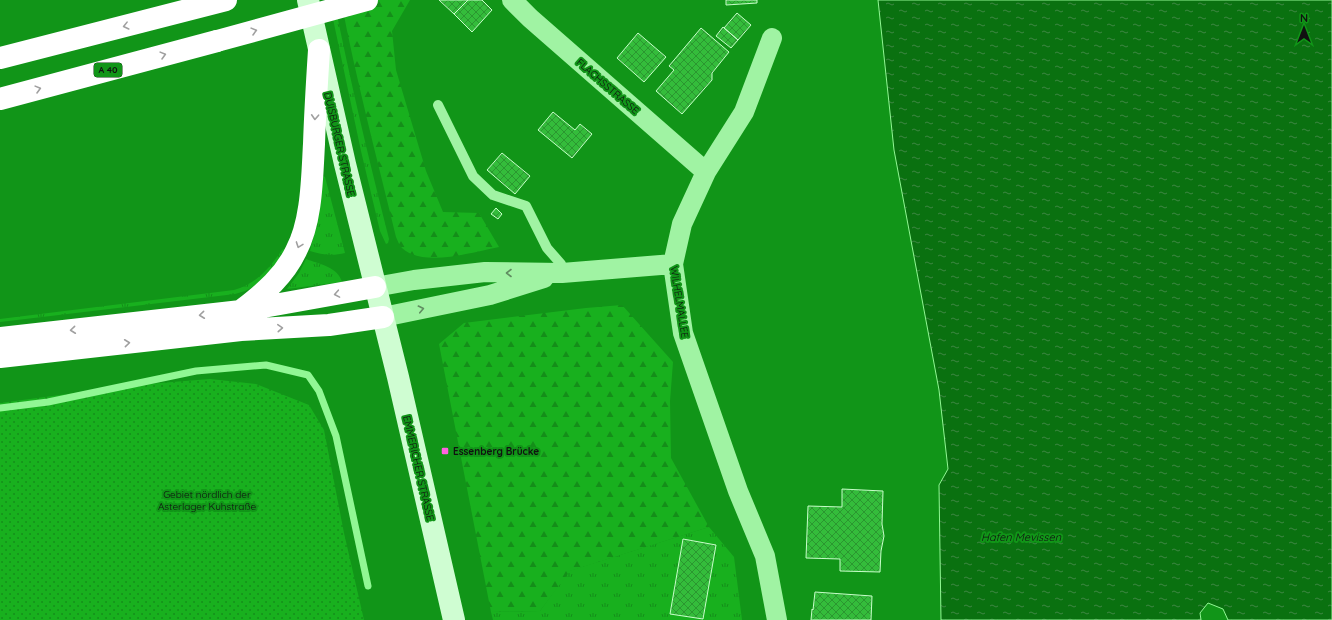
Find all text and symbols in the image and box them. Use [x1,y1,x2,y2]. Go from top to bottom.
north arrow [1284,8,1324,48]
text: N [1300,11,1308,25]
one-way arrow [122,21,129,30]
one-way arrow [250,27,257,36]
one-way arrow [160,52,167,60]
street label: FLACHSSTRASSE [574,56,642,117]
road number: A 40 [94,63,122,77]
one-way arrow [34,85,41,94]
street label: DUISBURGER STRASSE [321,91,358,198]
one-way arrow [311,114,319,120]
one-way arrow [295,242,303,249]
street label: WILHELMALLEE [667,265,692,339]
one-way arrow [506,269,512,277]
one-way arrow [334,289,340,298]
one-way arrow [418,306,424,314]
one-way arrow [199,311,205,320]
one-way arrow [277,324,283,332]
one-way arrow [70,325,76,334]
one-way arrow [124,339,130,348]
street label: EMMERICHER STRASSE [400,414,437,522]
place label: Essenberg Brücke [453,445,539,458]
marker: Essenberg Brücke [440,446,450,456]
park label: Gebiet nördlich der Asterlager Kuhstraße [158,488,256,513]
water label: Hafen Mevissen [981,530,1062,544]

